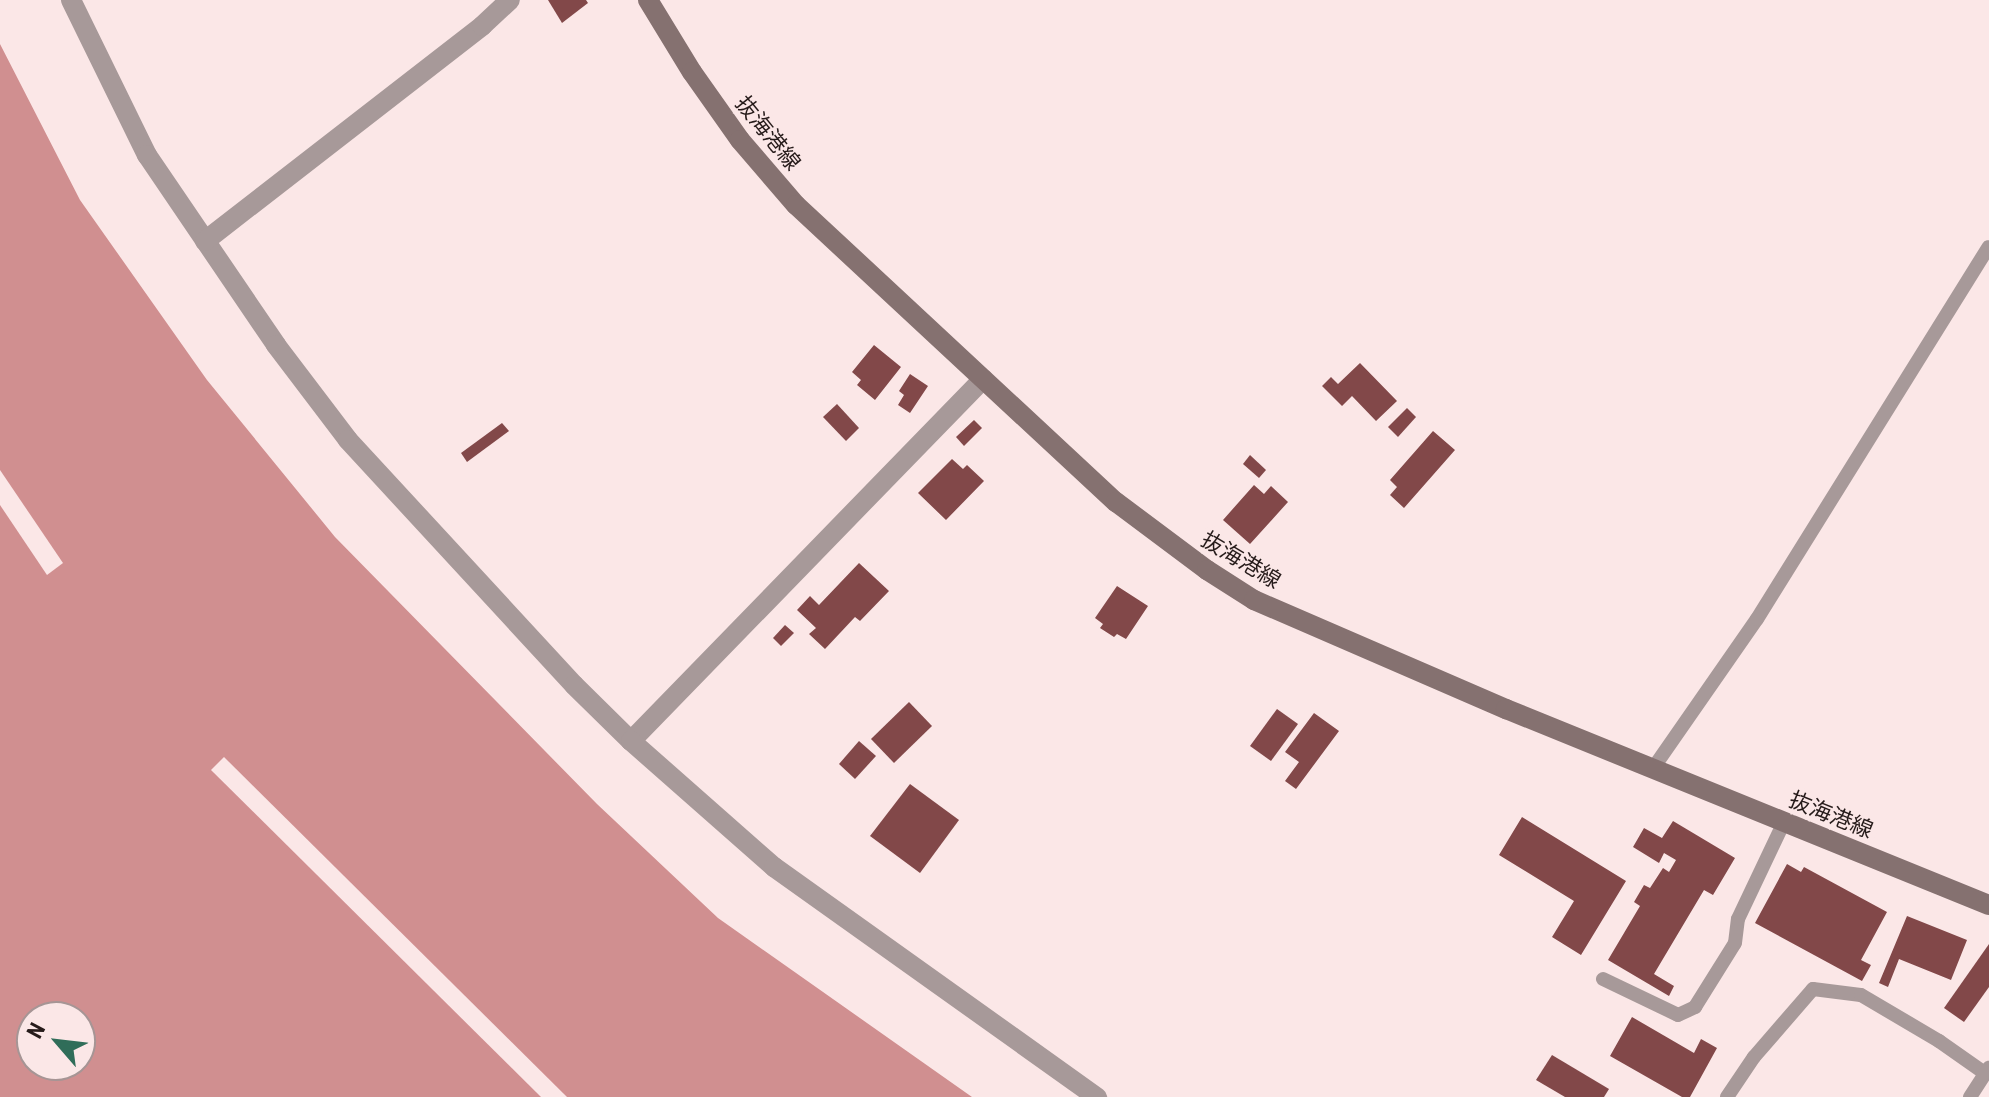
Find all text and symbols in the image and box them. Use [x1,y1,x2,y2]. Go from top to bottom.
street label: 抜海港線 [730,90,806,176]
street label: 抜海港線 [1196,526,1286,594]
street label: 抜海港線 [1785,786,1877,844]
north arrow [16,1001,96,1081]
text: N [22,1019,50,1042]

